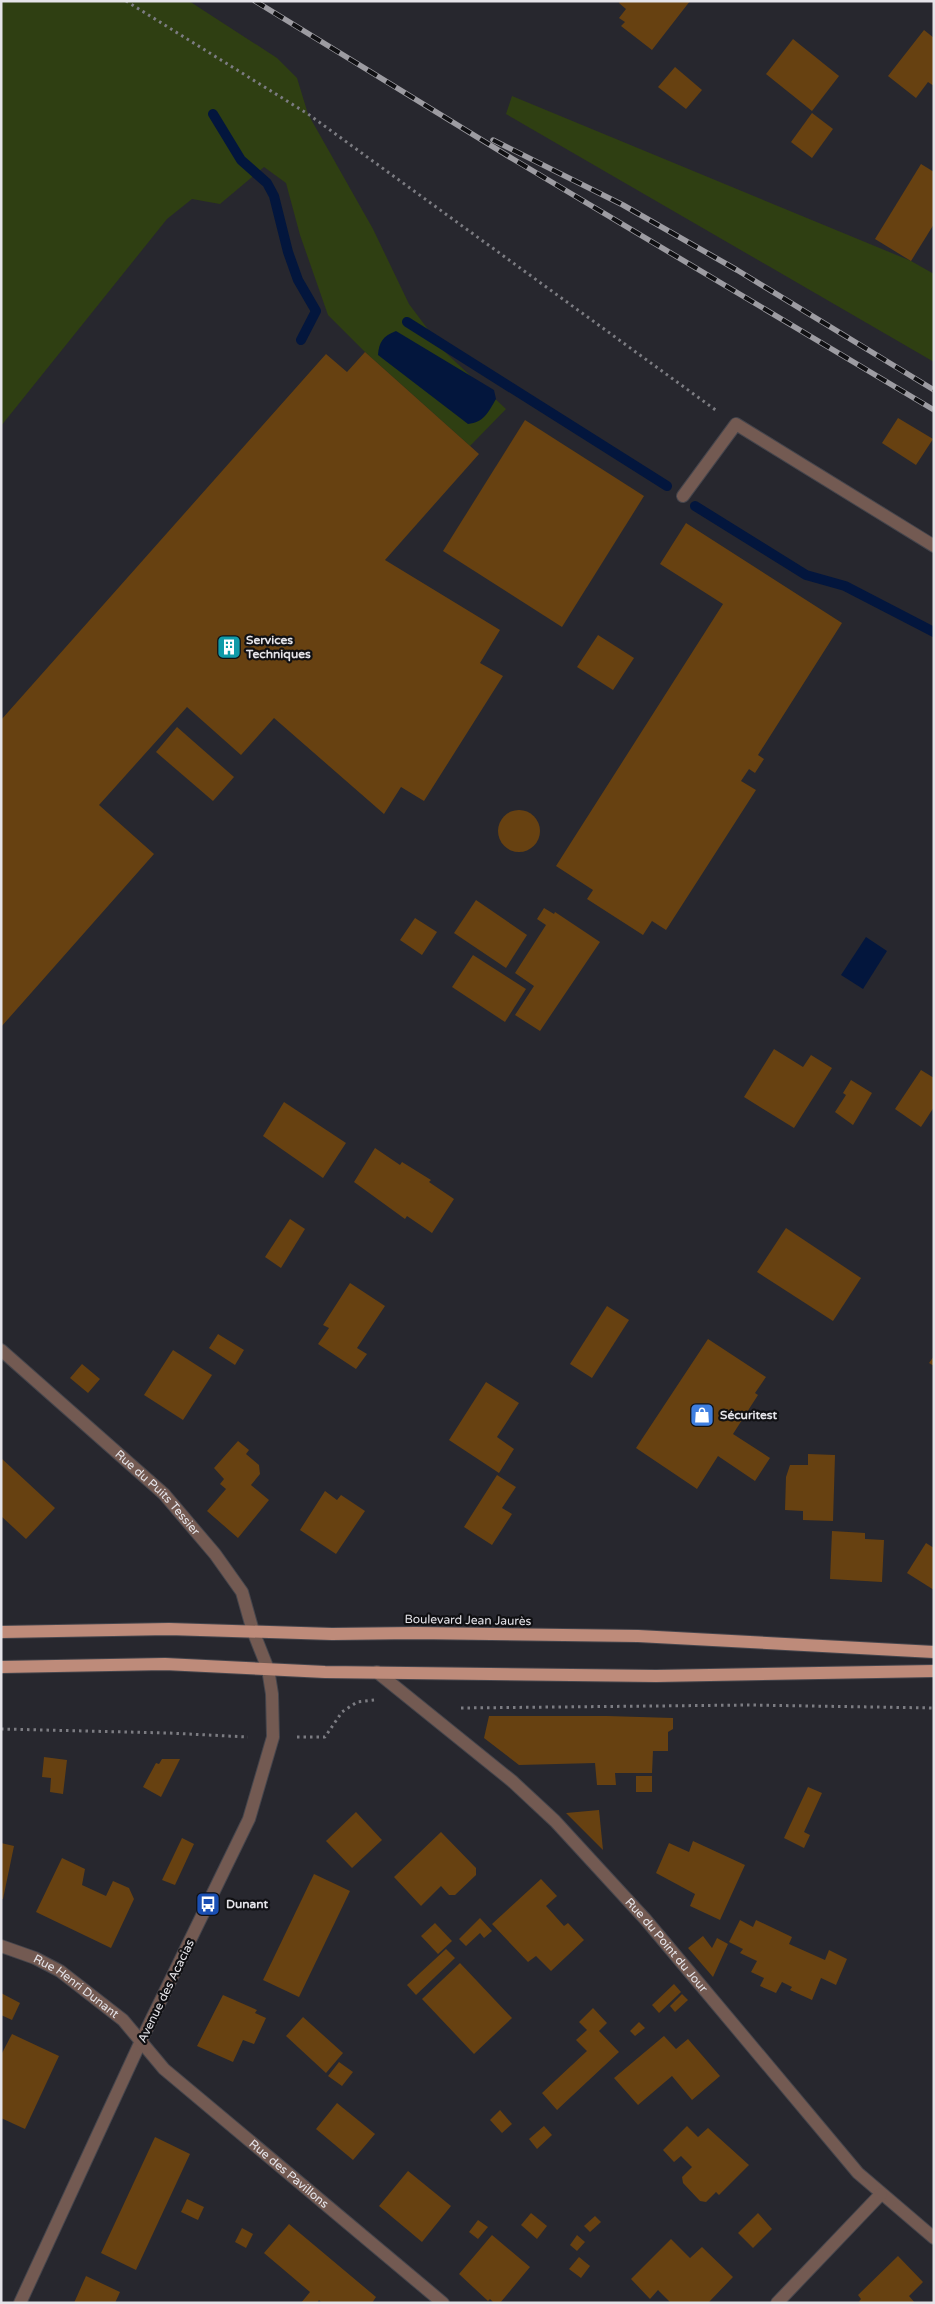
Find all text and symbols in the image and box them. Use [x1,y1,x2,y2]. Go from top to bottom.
place label: Services Techniques [245,633,311,662]
building icon: Services Techniques [216,634,242,660]
shop icon: Sécuritest [689,1402,715,1428]
place label: Sécuritest [720,1408,777,1422]
street label: Rue du Puits Tessier [112,1447,203,1538]
street label: Boulevard Jean Jaurès [404,1612,532,1628]
bus stop icon: Dunant [195,1891,221,1917]
street label: Rue du Point du Jour [622,1895,711,1995]
place label: Dunant [226,1897,268,1911]
street label: Avenue des Acacias [135,1937,197,2045]
street label: Rue Henri Dunant [31,1951,122,2021]
street label: Rue des Pavillons [246,2137,332,2211]

